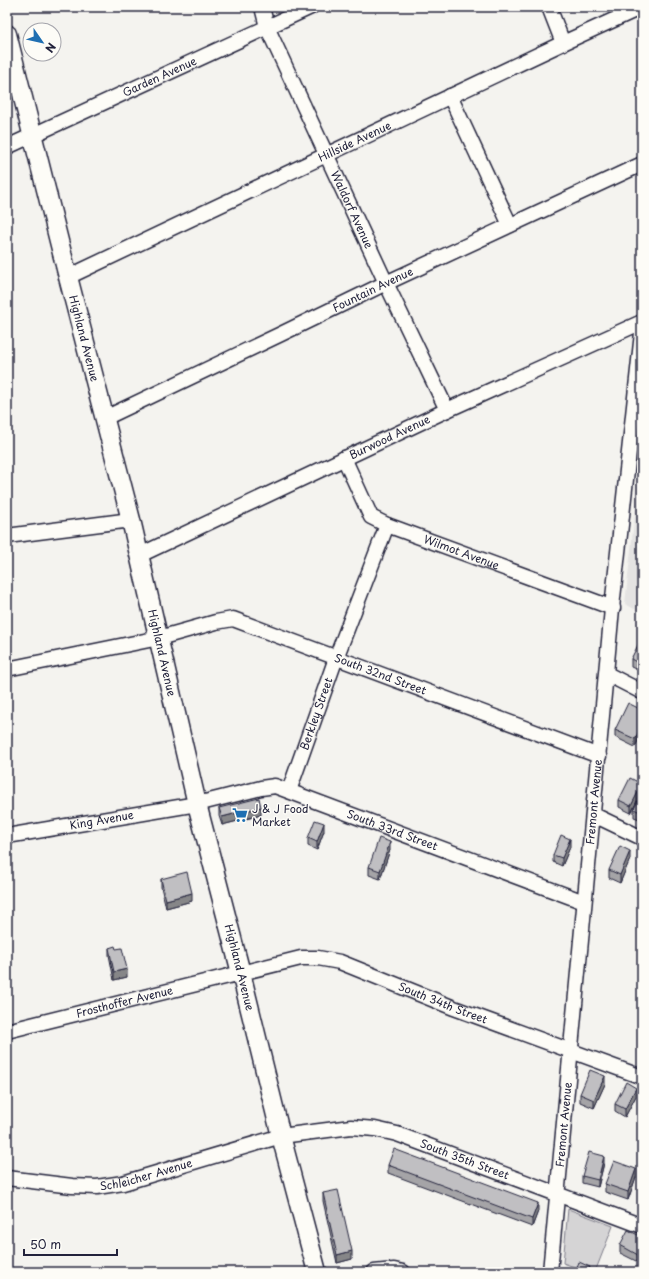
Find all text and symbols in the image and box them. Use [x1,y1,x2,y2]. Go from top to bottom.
north arrow [22,22,62,62]
text: N [41,40,60,56]
street label: Garden Avenue [120,52,199,101]
street label: Hillside Avenue [315,116,394,166]
street label: Waldorf Avenue [327,168,378,251]
street label: Fountain Avenue [329,263,416,316]
street label: Highland Avenue [65,293,104,383]
street label: Burwood Avenue [346,410,433,463]
street label: Wilmot Avenue [421,530,502,574]
street label: Highland Avenue [144,608,181,698]
street label: South 32nd Street [332,649,429,699]
street label: Berkley Street [295,674,337,752]
street label: Fremont Avenue [581,759,606,845]
place label: J & J Food Market [252,800,308,830]
street label: South 33rd Street [345,805,441,855]
street label: King Avenue [68,806,135,833]
supermarket icon: J & J Food Market [231,806,249,824]
street label: Highland Avenue [221,922,259,1012]
street label: South 34th Street [396,977,490,1028]
street label: Frosthoffer Avenue [74,981,175,1022]
street label: Fremont Avenue [551,1081,576,1168]
street label: South 35th Street [418,1134,512,1183]
street label: Schleicher Avenue [99,1154,194,1194]
scale bar [24,1231,117,1257]
text: 50 m [30,1235,61,1253]

